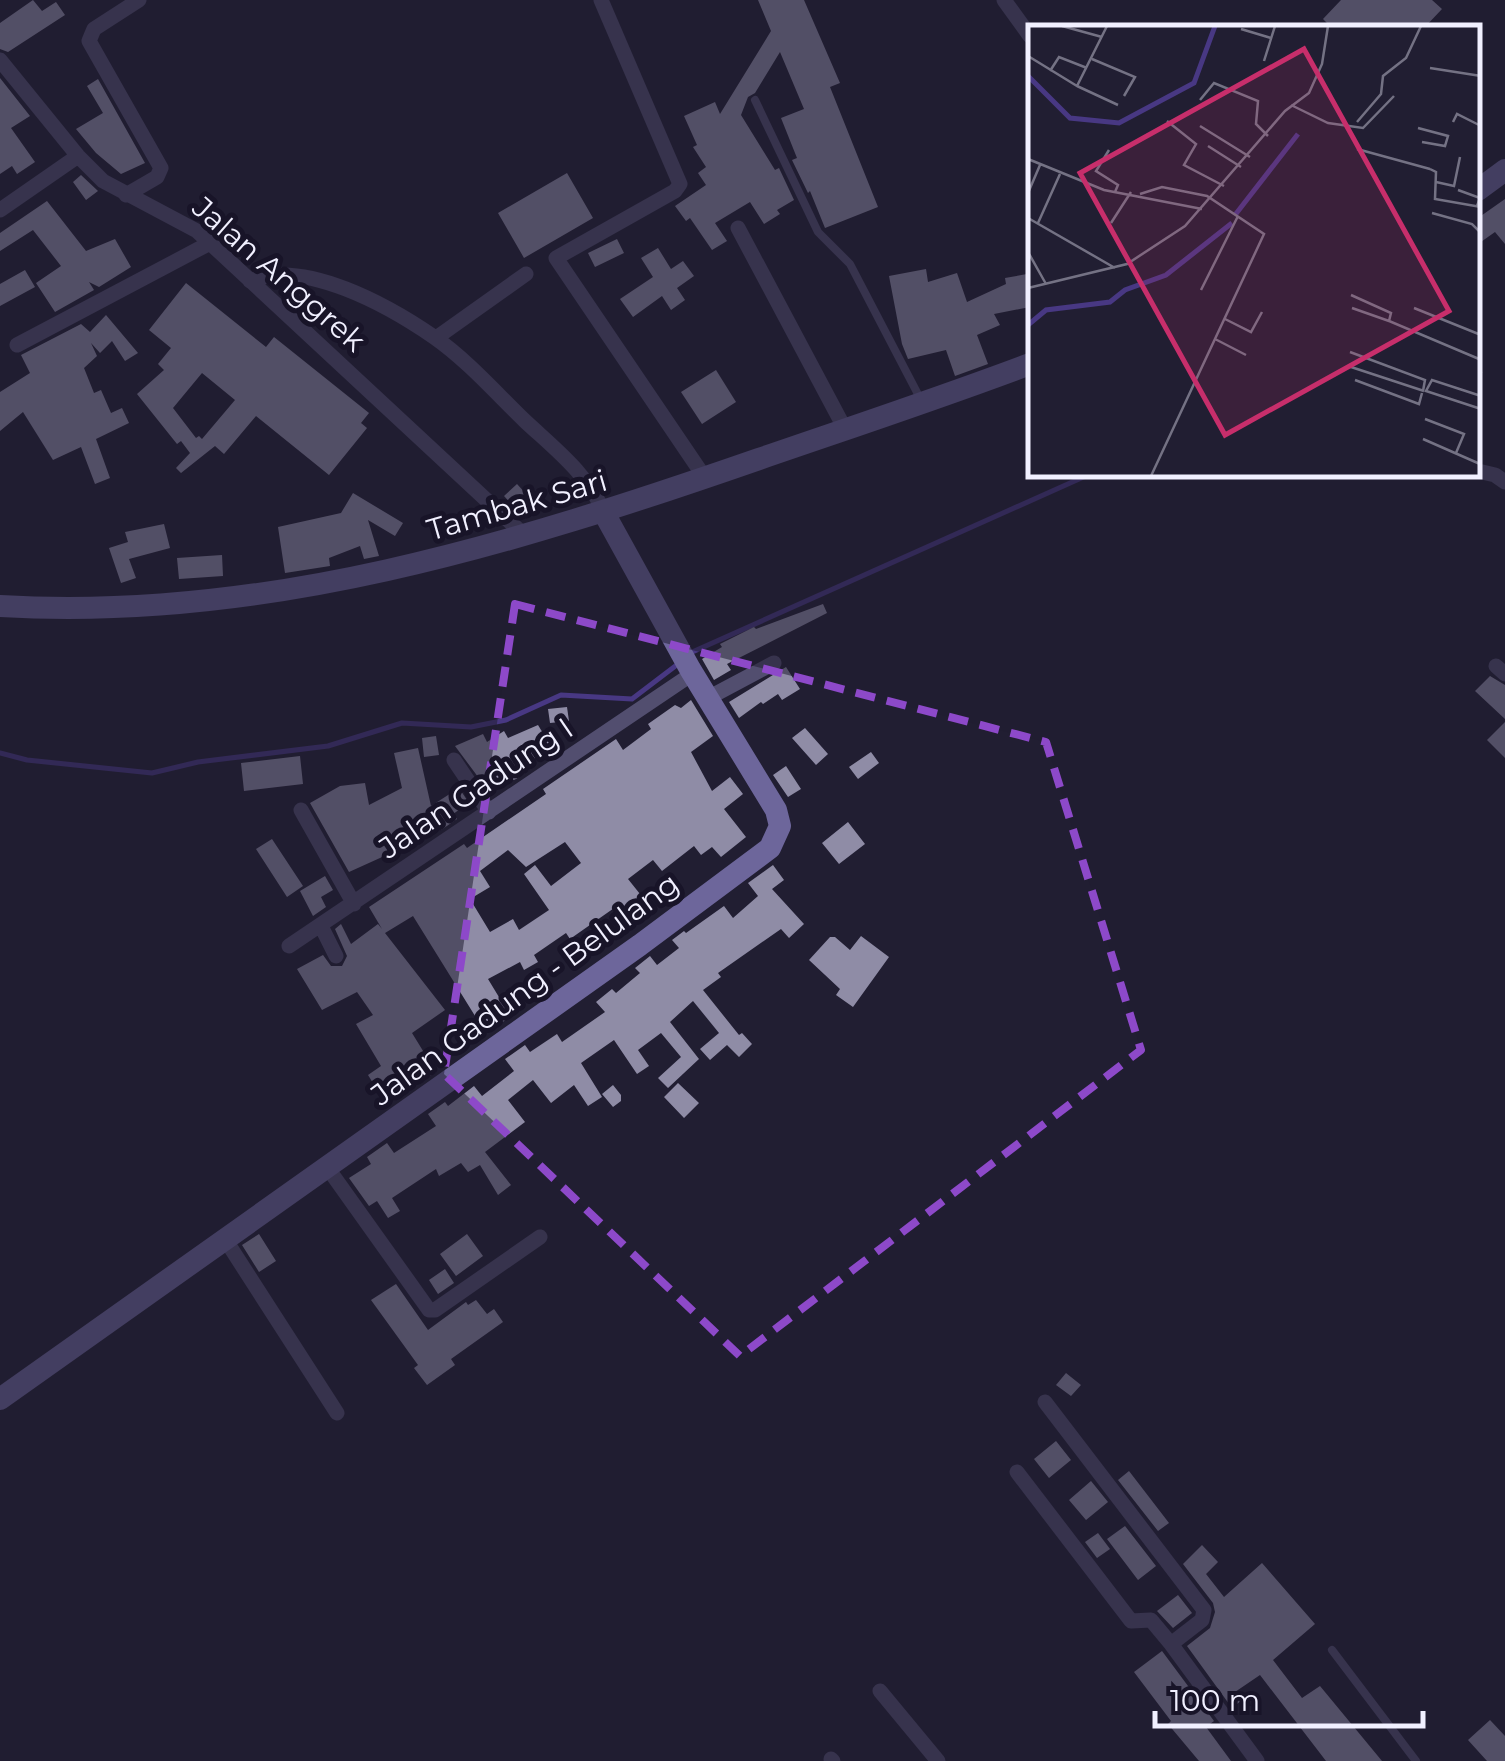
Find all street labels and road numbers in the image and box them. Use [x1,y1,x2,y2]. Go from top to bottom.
street label: Jalan Anggrek [184,188,373,359]
street label: Tambak Sari [423,462,611,548]
street label: Jalan Gadung I [371,710,580,867]
street label: Jalan Gadung - Belulang [363,865,686,1114]

